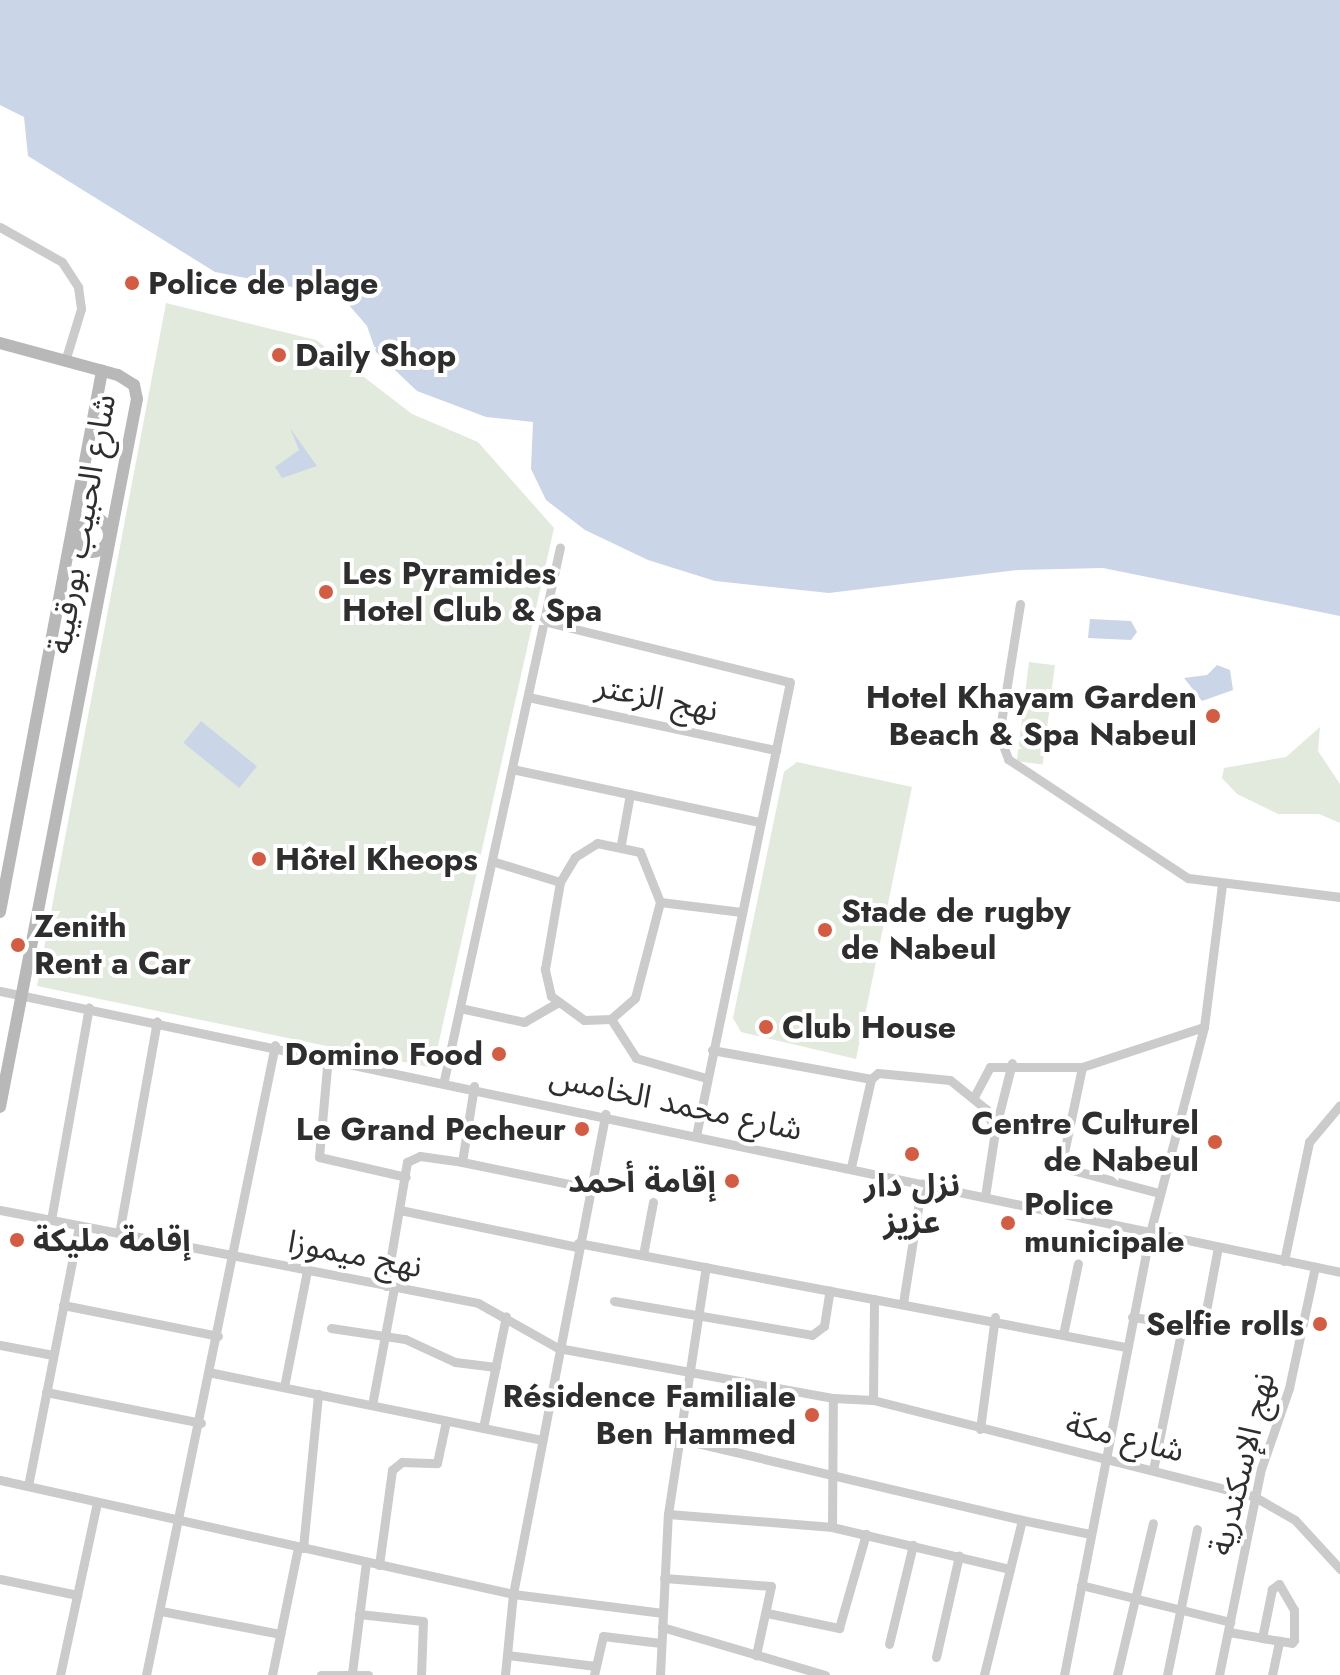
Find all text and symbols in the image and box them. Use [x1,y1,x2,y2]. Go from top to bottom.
place label: Police de plage [148,264,378,302]
marker: Police de plage [123,274,141,292]
place label: Daily Shop [295,336,456,374]
marker: Daily Shop [270,346,288,364]
street label: شارع الحبيب بورقيبة [40,391,124,657]
place label: Les Pyramides Hotel Club & Spa [342,555,602,630]
marker: Les Pyramides Hotel Club & Spa [317,583,335,601]
street label: نهج الزعتر [593,666,721,730]
place label: Hotel Khayam Garden Beach & Spa Nabeul [866,679,1197,754]
marker: Hotel Khayam Garden Beach & Spa Nabeul [1204,707,1222,725]
place label: Hôtel Kheops [275,840,478,878]
marker: Hôtel Kheops [250,850,268,868]
place label: Stade de rugby de Nabeul [841,893,1071,968]
place label: Zenith Rent a Car [34,908,191,983]
marker: Stade de rugby de Nabeul [816,921,834,939]
marker: Zenith Rent a Car [9,936,27,954]
place label: Club House [782,1008,956,1046]
marker: Club House [757,1018,775,1036]
place label: Domino Food [284,1035,483,1073]
marker: Domino Food [490,1045,508,1063]
street label: شارع محمد الخامس [546,1057,806,1149]
place label: Centre Culturel de Nabeul [971,1105,1199,1180]
place label: Le Grand Pecheur [296,1110,566,1148]
marker: Le Grand Pecheur [573,1120,591,1138]
marker: Centre Culturel de Nabeul [1206,1133,1224,1151]
marker: نزل دار عزيز [903,1145,921,1163]
place label: إقامة أحمد [568,1162,716,1200]
place label: نزل دار عزيز [864,1167,960,1242]
marker: إقامة أحمد [723,1172,741,1190]
place label: Police municipale [1024,1186,1184,1261]
marker: Police municipale [999,1214,1017,1232]
place label: إقامة مليكة [33,1221,191,1259]
street label: نهج ميموزا [285,1222,425,1286]
marker: إقامة مليكة [8,1231,26,1249]
place label: Selfie rolls [1146,1305,1304,1343]
marker: Selfie rolls [1311,1315,1329,1333]
street label: نهج الإسكندرية [1201,1369,1283,1559]
place label: Résidence Familiale Ben Hammed [503,1378,796,1453]
street label: شارع مكة [1062,1404,1188,1470]
marker: Résidence Familiale Ben Hammed [803,1406,821,1424]

